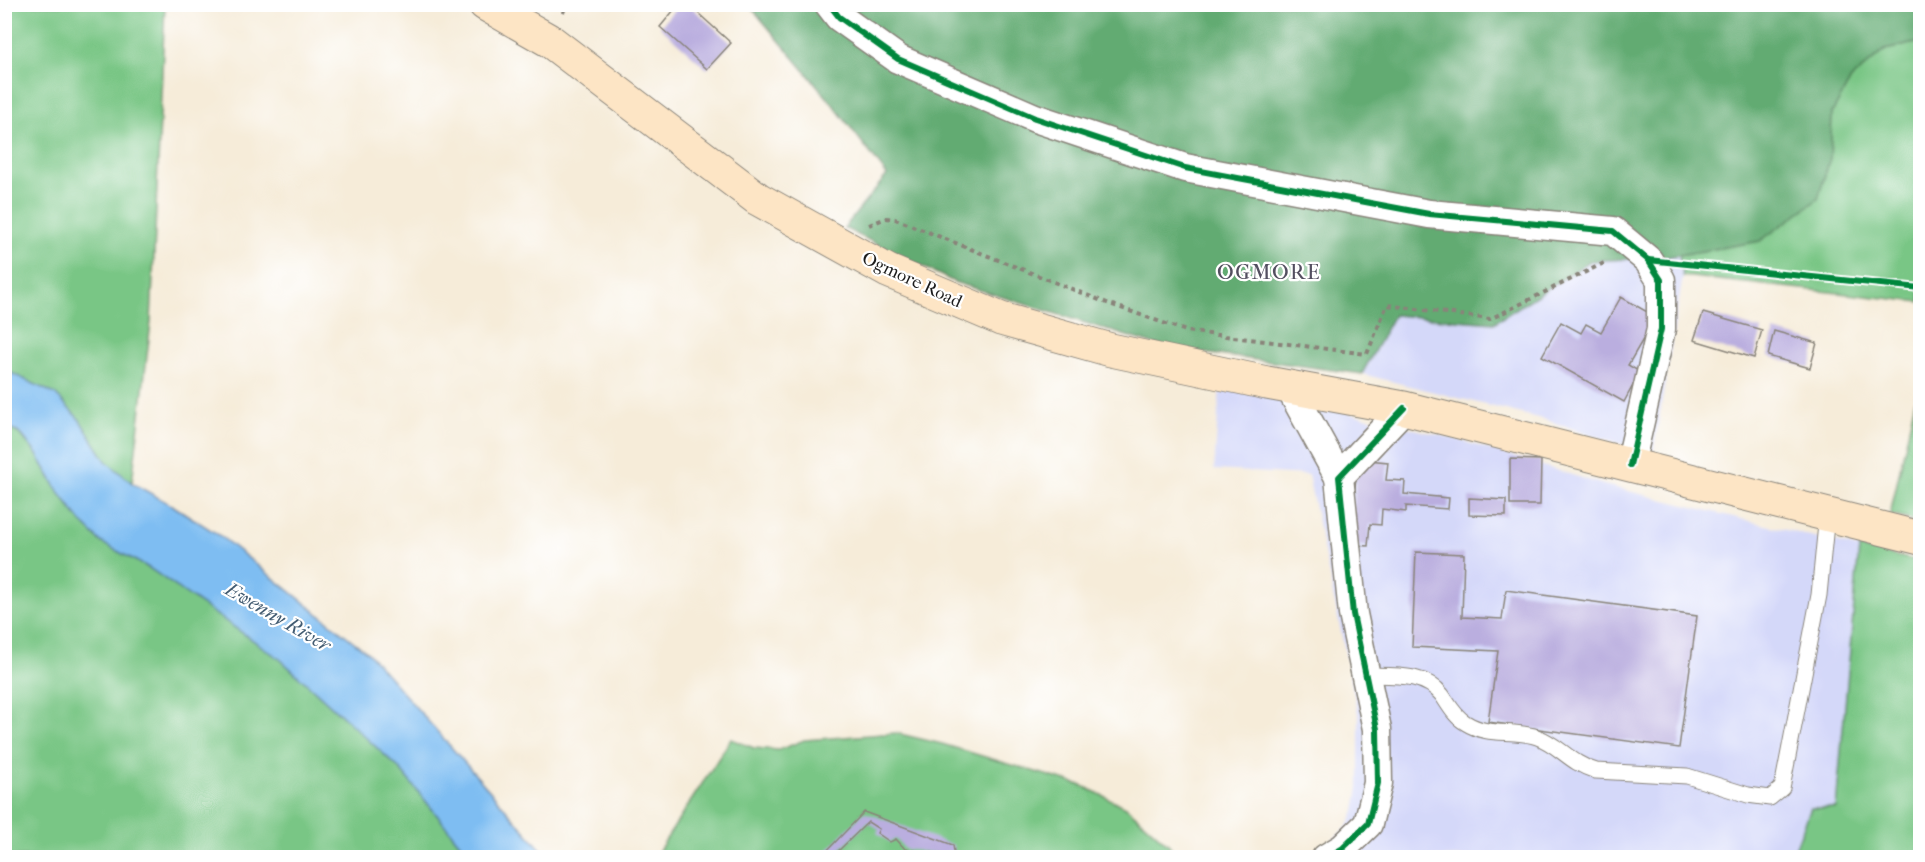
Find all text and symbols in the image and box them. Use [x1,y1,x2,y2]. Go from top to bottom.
street label: Ogmore Road [859,248,966,312]
district label: OGMORE [1217,260,1321,284]
water label: Ewenny River [220,577,337,657]

